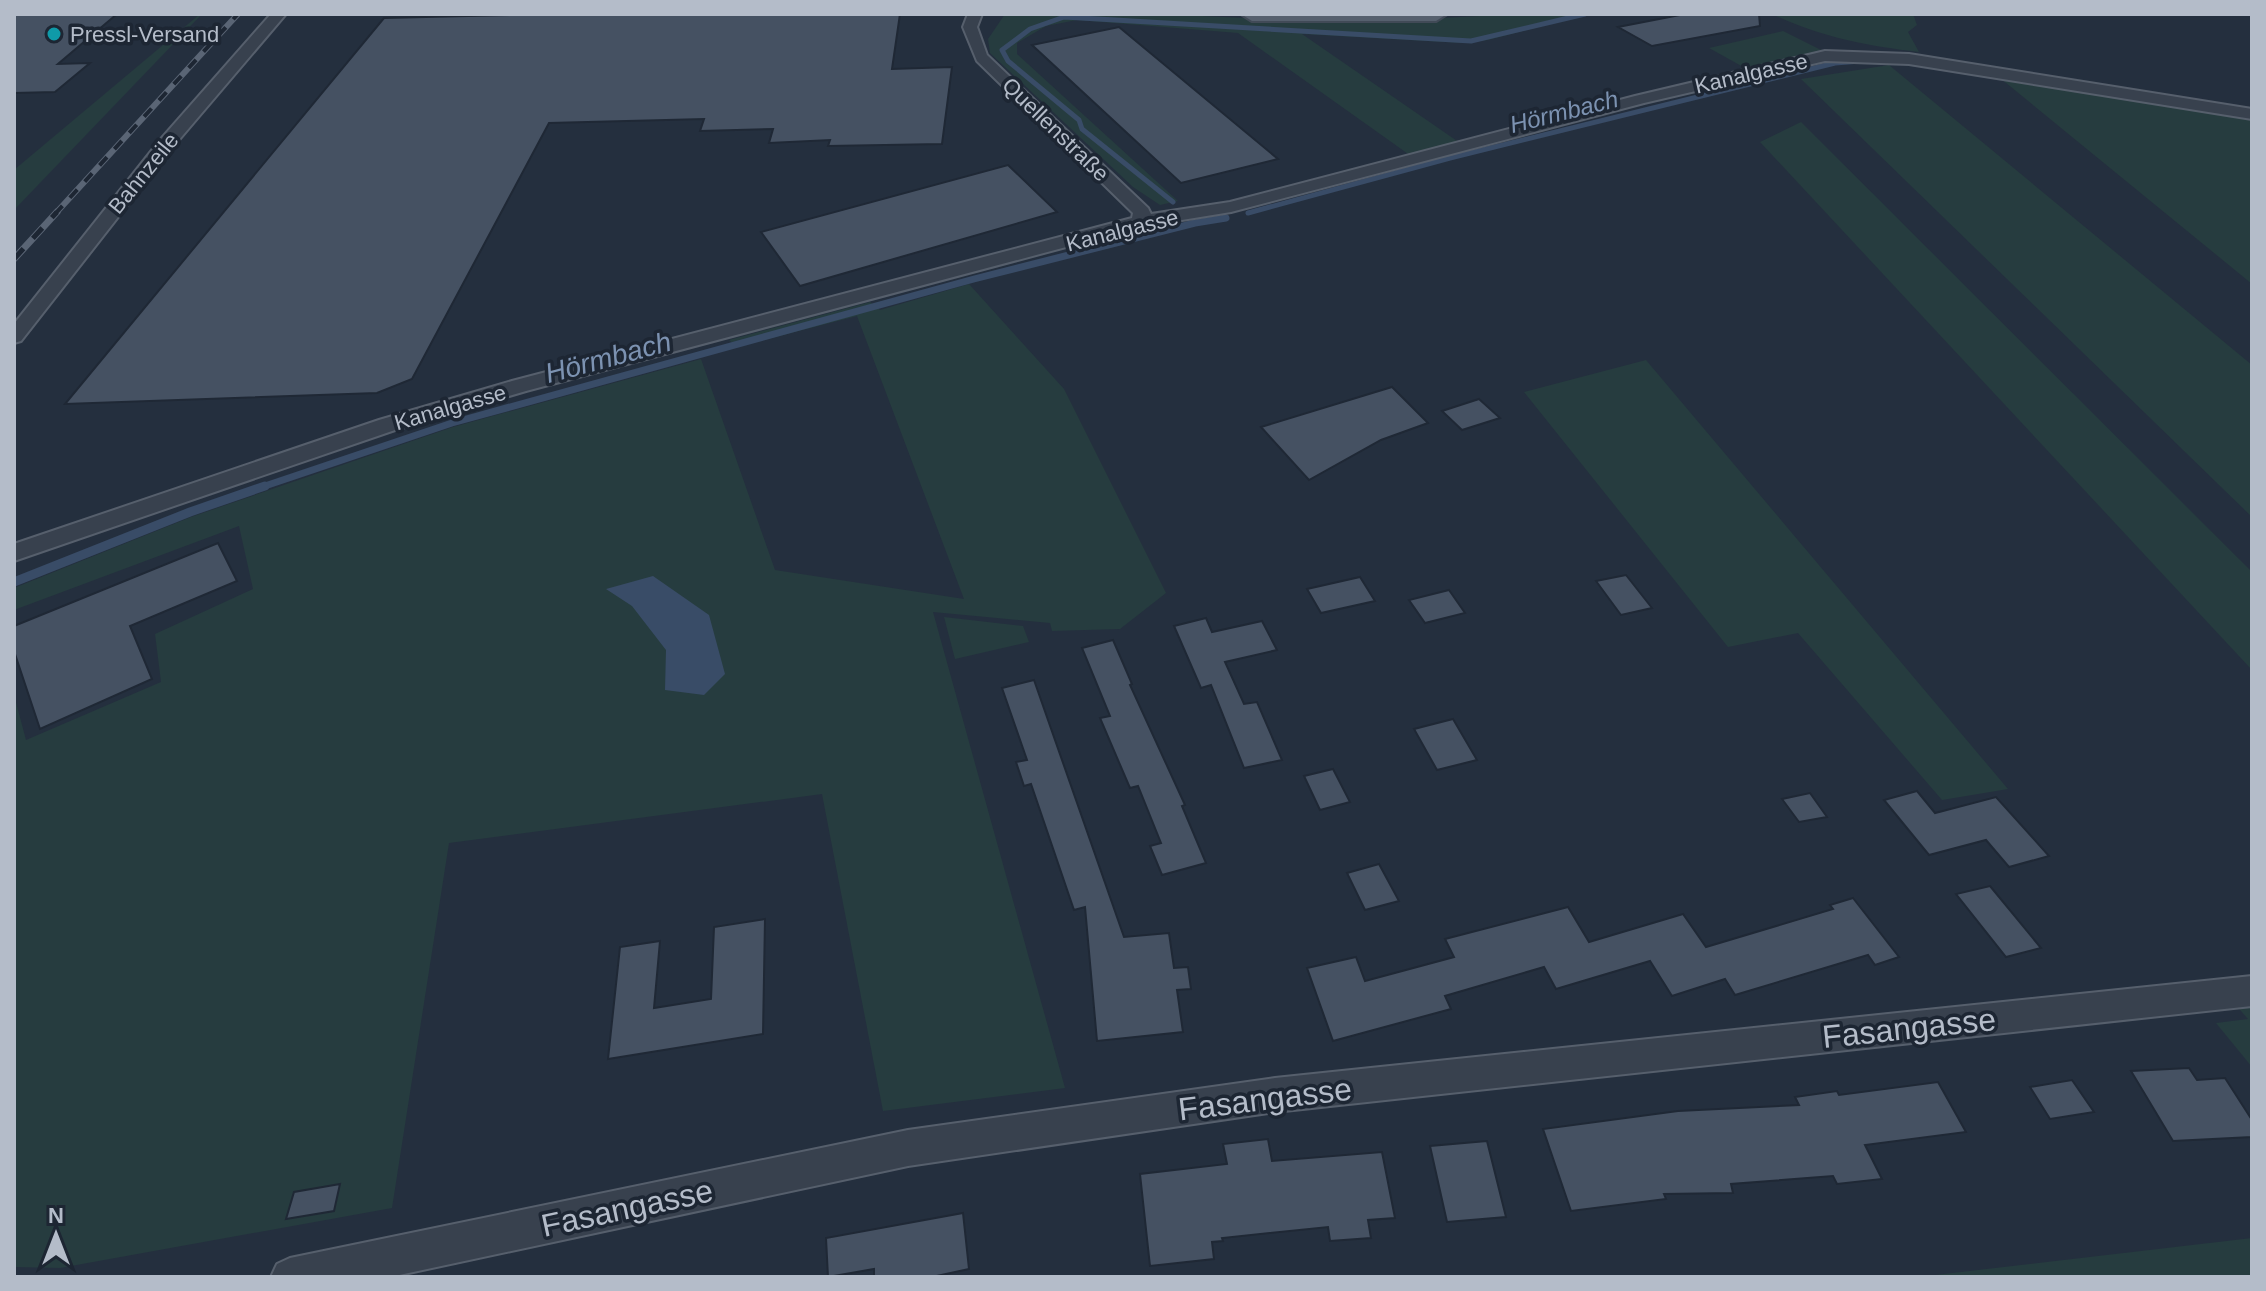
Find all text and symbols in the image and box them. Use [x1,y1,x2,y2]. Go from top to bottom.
place label: Pressl-Versand [70,22,219,47]
marker: Pressl-Versand [45,25,63,43]
street label: Kanalgasse [1692,48,1810,99]
street label: Quellenstraße [997,72,1114,186]
water label: Hörmbach [1507,85,1621,138]
street label: Bahnzeile [103,128,184,219]
street label: Kanalgasse [1063,204,1181,257]
water label: Hörmbach [542,326,675,389]
street label: Kanalgasse [391,380,509,435]
street label: Fasangasse [1820,1001,1998,1055]
street label: Fasangasse [1176,1071,1354,1127]
street label: Fasangasse [538,1172,716,1244]
north arrow [16,1195,96,1275]
text: N [48,1203,64,1228]

